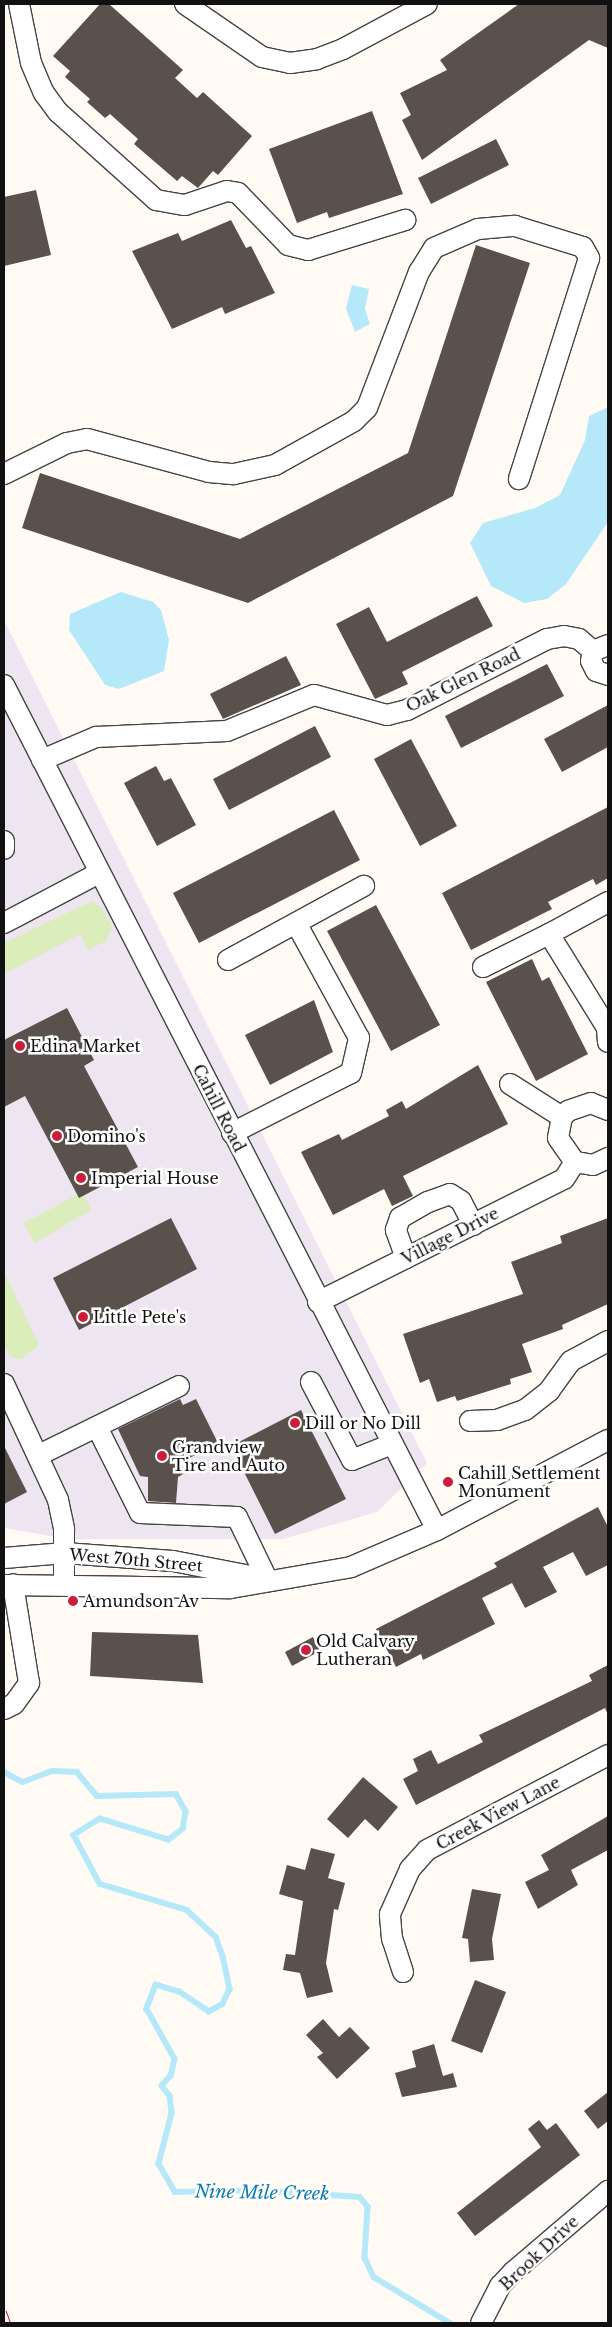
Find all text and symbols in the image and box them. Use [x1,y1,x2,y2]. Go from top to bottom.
street label: Oak Glen Road [403,644,523,716]
place label: Edina Market [30,1036,141,1056]
marker: Edina Market [14,1040,26,1052]
street label: Cahill Road [189,1061,249,1155]
place label: Domino's [67,1126,146,1146]
marker: Domino's [51,1130,63,1142]
place label: Imperial House [91,1168,219,1188]
marker: Imperial House [75,1172,87,1184]
street label: Village Drive [398,1203,502,1269]
place label: Little Pete's [93,1307,186,1327]
marker: Little Pete's [77,1311,89,1323]
place label: Dill or No Dill [305,1413,421,1433]
marker: Dill or No Dill [289,1417,301,1429]
place label: Grandview Tire and Auto [172,1437,286,1475]
marker: Grandview Tire and Auto [156,1450,168,1462]
place label: Cahill Settlement Monument [458,1463,601,1501]
marker: Cahill Settlement Monument [442,1476,454,1488]
street label: West 70th Street [68,1545,204,1575]
place label: Amundson Av [83,1591,200,1611]
marker: Amundson Av [67,1595,79,1607]
place label: Old Calvary Lutheran [316,1631,415,1669]
marker: Old Calvary Lutheran [300,1644,312,1656]
street label: Creek View Lane [432,1772,564,1854]
water label: Nine Mile Creek [194,2181,330,2205]
street label: Brook Drive [496,2212,582,2294]

